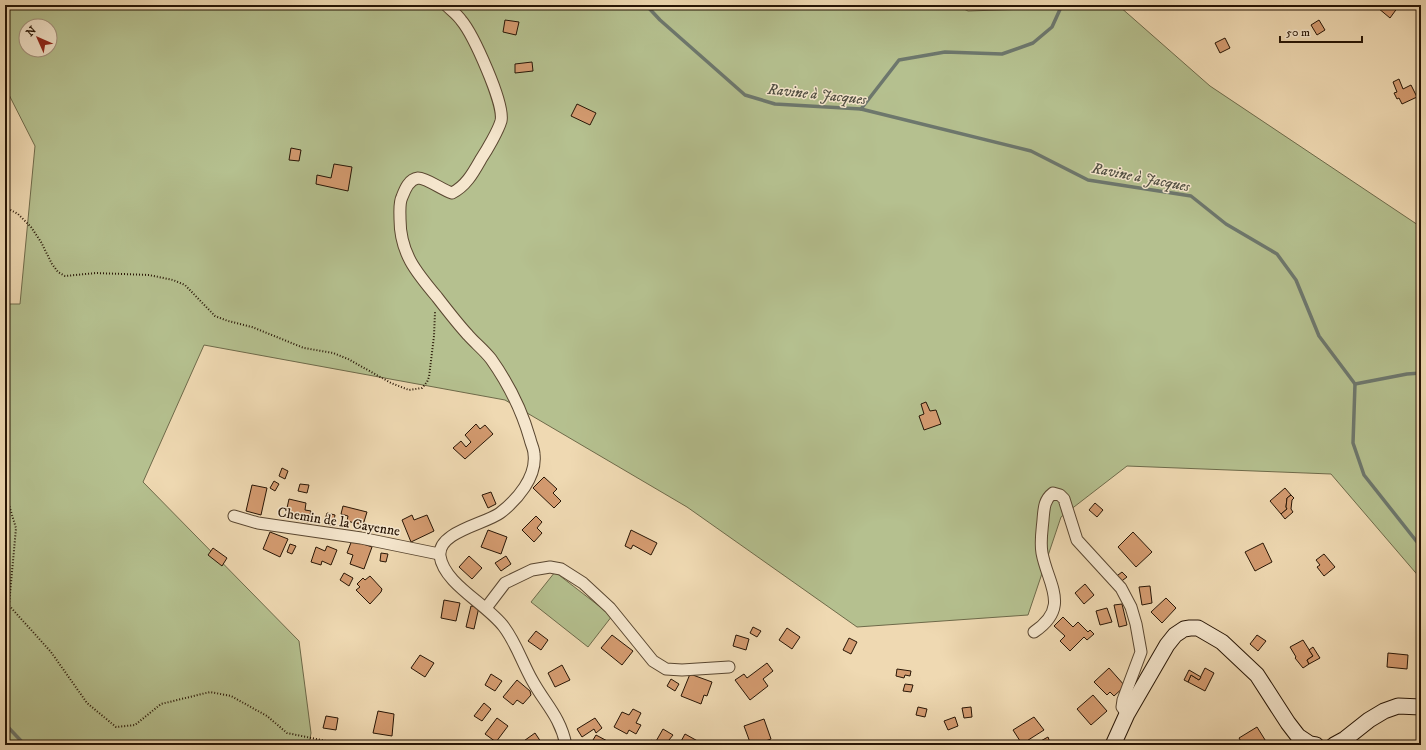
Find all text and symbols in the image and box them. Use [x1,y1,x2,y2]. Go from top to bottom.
north arrow [18,18,58,58]
scale bar [1280,18,1362,44]
text: N [23,23,40,40]
text: 50 m [1286,25,1310,40]
water label: Ravine à Jacques [766,80,868,109]
water label: Ravine à Jacques [1089,159,1192,196]
street label: Chemin de la Cayenne [276,503,402,541]

